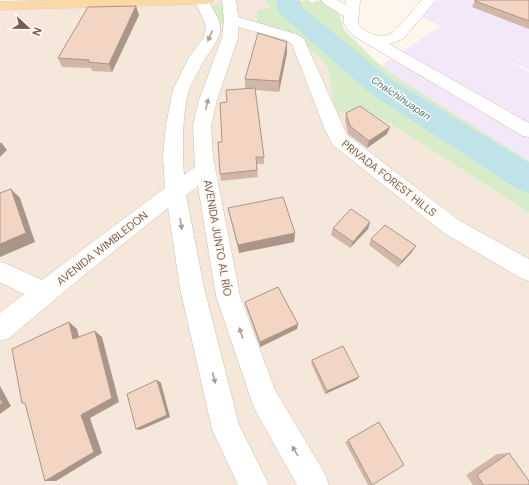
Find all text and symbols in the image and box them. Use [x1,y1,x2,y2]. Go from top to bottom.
north arrow [8,8,48,48]
text: N [29,25,45,38]
one-way arrow [207,31,213,42]
water label: Chalchihuapan [369,73,434,123]
one-way arrow [204,98,210,111]
street label: PRIVADA FOREST HILLS [339,137,439,219]
street label: AVENIDA JUNTO AL RÍO [201,178,235,298]
street label: AVENIDA WIMBLEDON [54,208,150,288]
one-way arrow [178,218,184,230]
one-way arrow [238,327,244,339]
one-way arrow [211,372,217,384]
one-way arrow [291,445,298,457]

